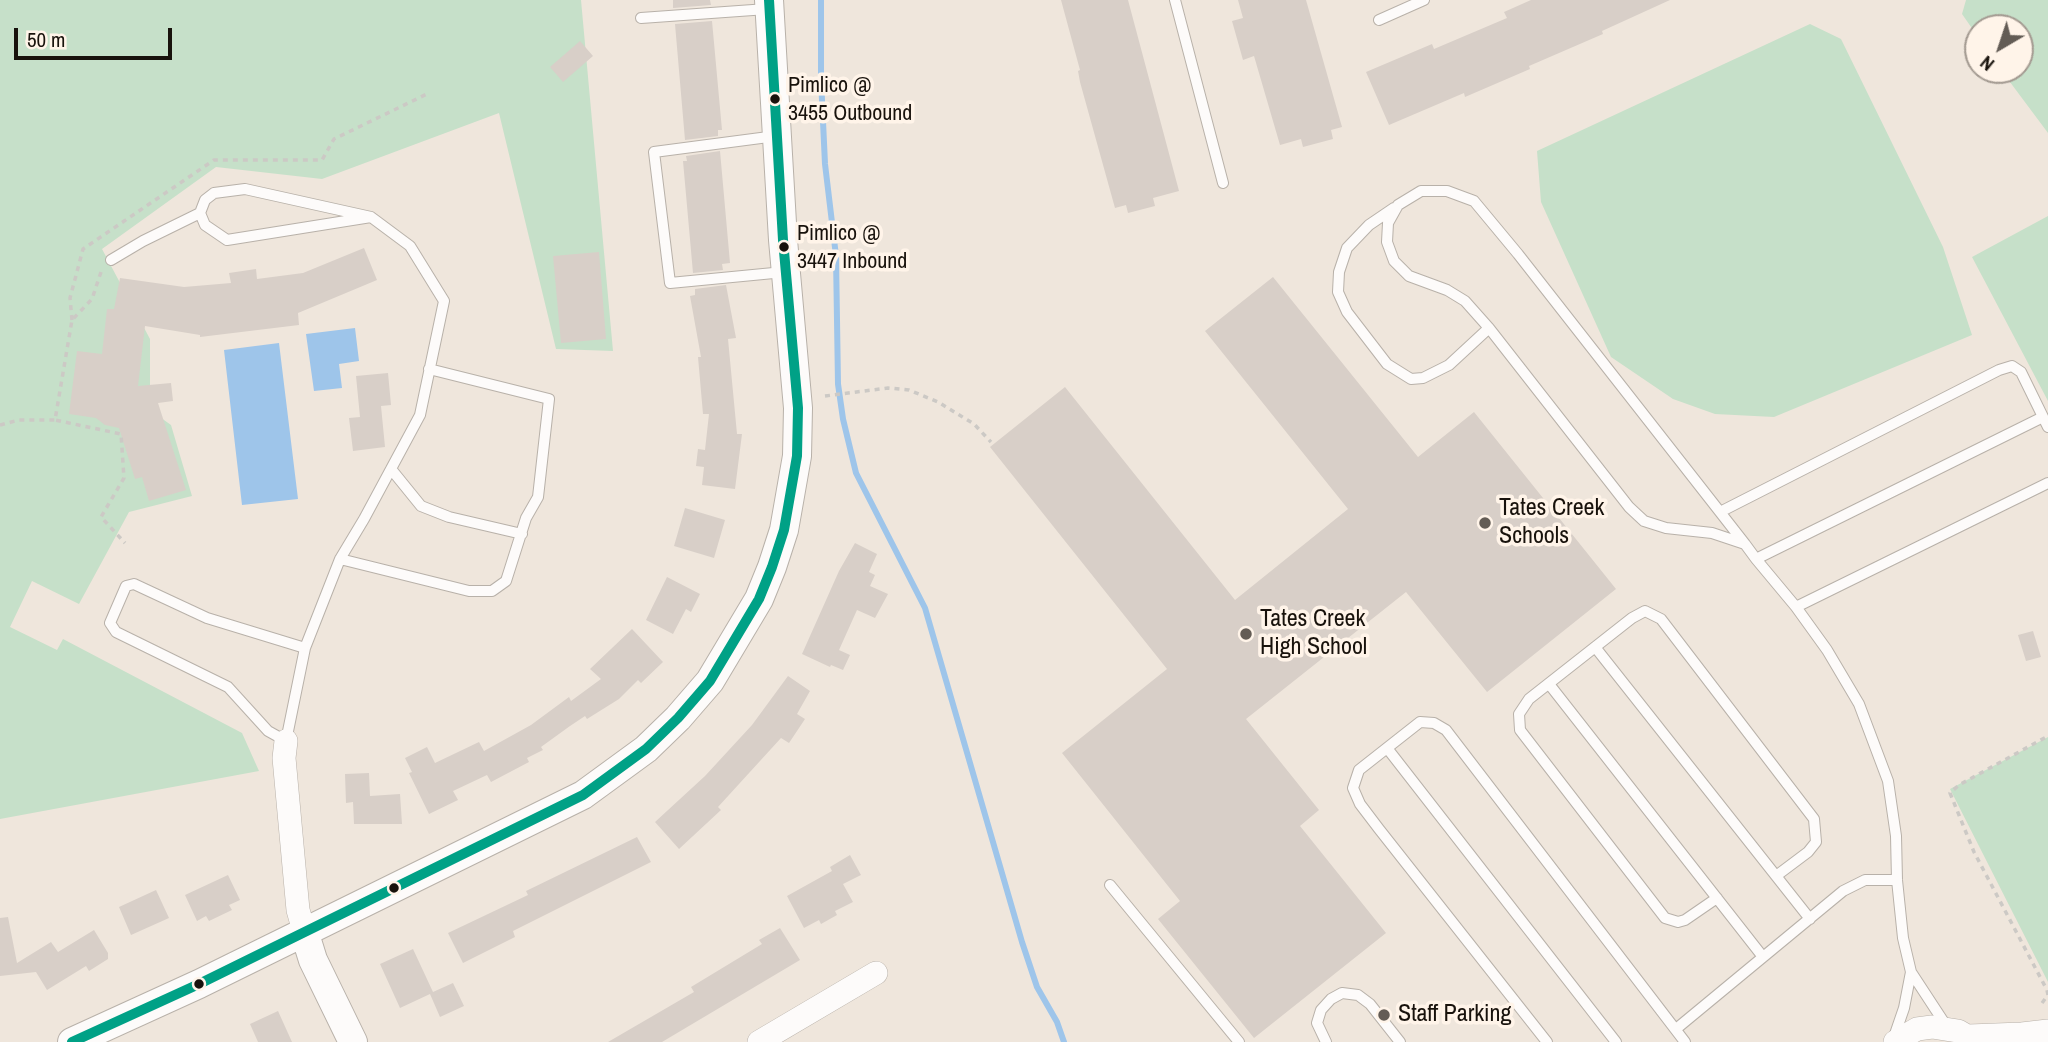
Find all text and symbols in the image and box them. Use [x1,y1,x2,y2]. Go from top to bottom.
scale bar [18,14,175,58]
north arrow [1964,14,2034,84]
text: 50 m [27,25,65,54]
text: N [1974,50,2000,77]
place label: Pimlico @ 3455 Outbound [788,73,912,124]
marker: Pimlico @ 3455 Outbound [768,92,782,106]
place label: Pimlico @ 3447 Inbound [797,221,907,272]
marker: Pimlico @ 3447 Inbound [777,240,791,254]
place label: Tates Creek Schools [1499,495,1604,551]
marker: Tates Creek Schools [1477,515,1493,531]
place label: Tates Creek High School [1260,606,1367,662]
marker: Tates Creek High School [1238,626,1254,642]
unlabelled marker [387,881,401,895]
unlabelled marker [192,977,206,991]
place label: Staff Parking [1398,1001,1511,1029]
marker: Staff Parking [1376,1007,1392,1023]

